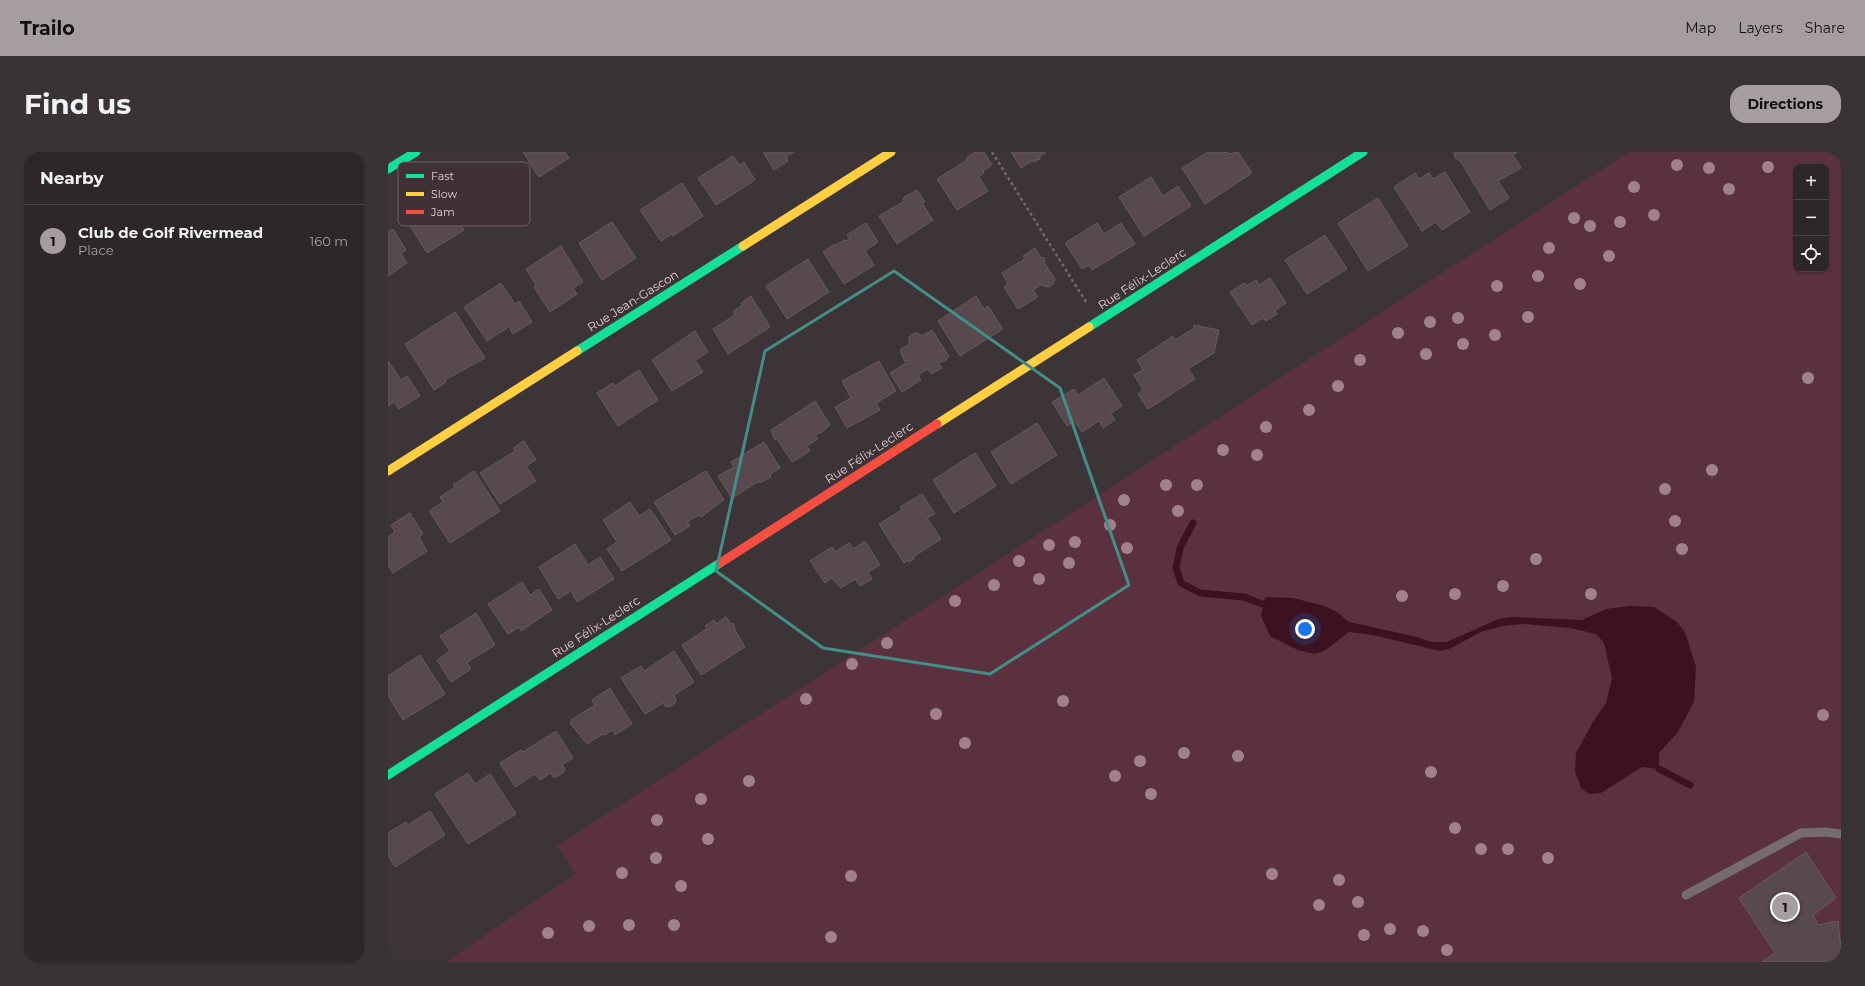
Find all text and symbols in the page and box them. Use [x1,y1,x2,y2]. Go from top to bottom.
text: Trailo [20,17,75,40]
text: Map [1685,19,1716,37]
text: Layers [1738,19,1783,37]
text: Share [1805,19,1845,37]
button: Directions [1730,85,1841,123]
text: Find us [24,87,131,121]
legend [398,162,530,226]
map controls [1793,164,1829,272]
button: + [1793,164,1829,200]
text: Nearby [40,168,104,188]
text: Fast [431,169,455,183]
text: Slow [431,187,457,201]
button: − [1793,200,1829,236]
text: Jam [430,205,455,219]
text: Club de Golf Rivermead [78,223,263,242]
text: 1 [50,233,56,249]
text: 160 m [310,233,348,249]
button: locate [1793,236,1829,272]
text: Place [78,242,114,258]
street label: Rue Félix-Leclerc [1095,244,1189,313]
street label: Rue Jean-Gascon [584,267,681,335]
street label: Rue Félix-Leclerc [822,418,916,487]
street label: Rue Félix-Leclerc [549,592,643,661]
your location [1295,619,1315,639]
pin: 1 [1772,892,1798,922]

